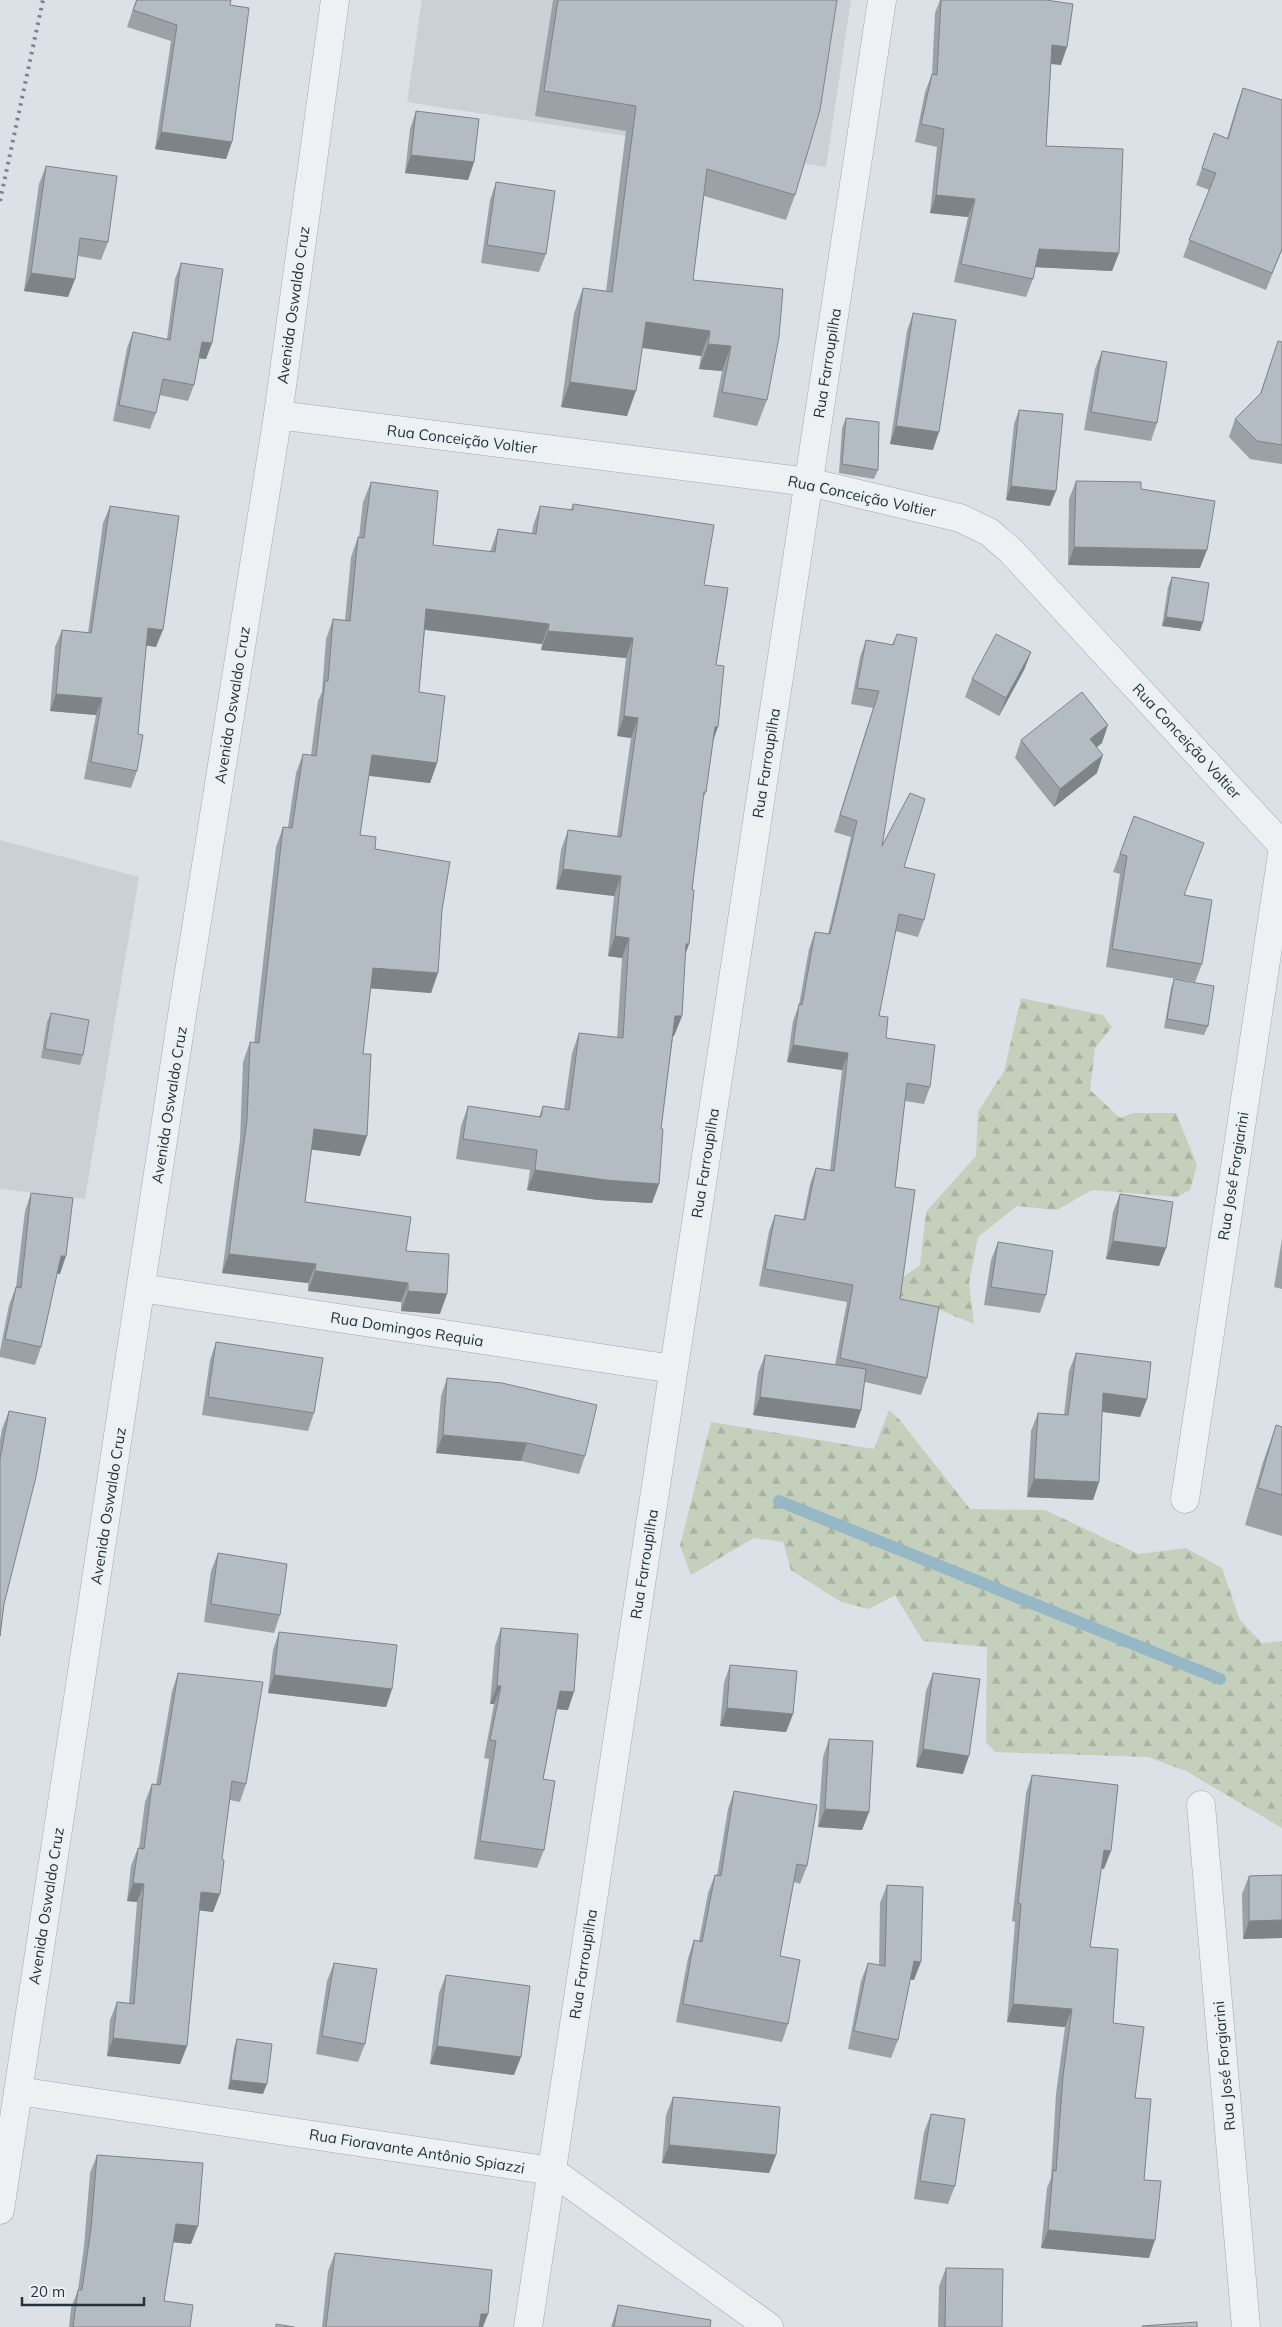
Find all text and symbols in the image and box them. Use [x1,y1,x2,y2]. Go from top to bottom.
street label: Avenida Oswaldo Cruz [273,225,313,385]
street label: Rua Farroupilha [809,307,845,419]
street label: Rua Conceição Voltier [386,420,539,458]
street label: Rua Conceição Voltier [786,471,938,521]
street label: Avenida Oswaldo Cruz [210,625,254,785]
street label: Rua Conceição Voltier [1129,679,1246,803]
street label: Rua Farroupilha [748,707,784,819]
street label: Avenida Oswaldo Cruz [147,1025,191,1185]
street label: Rua Farroupilha [687,1107,723,1219]
street label: Rua José Forgiarini [1213,1110,1253,1242]
street label: Rua Domingos Requia [329,1308,485,1350]
street label: Avenida Oswaldo Cruz [86,1426,130,1586]
street label: Rua Farroupilha [626,1508,662,1620]
street label: Avenida Oswaldo Cruz [24,1826,68,1986]
street label: Rua Farroupilha [565,1908,601,2020]
street label: Rua José Forgiarini [1209,2000,1239,2132]
street label: Rua Fioravante Antônio Spiazzi [308,2125,526,2177]
scale bar [22,2274,145,2306]
text: 20 m [30,2282,65,2301]

